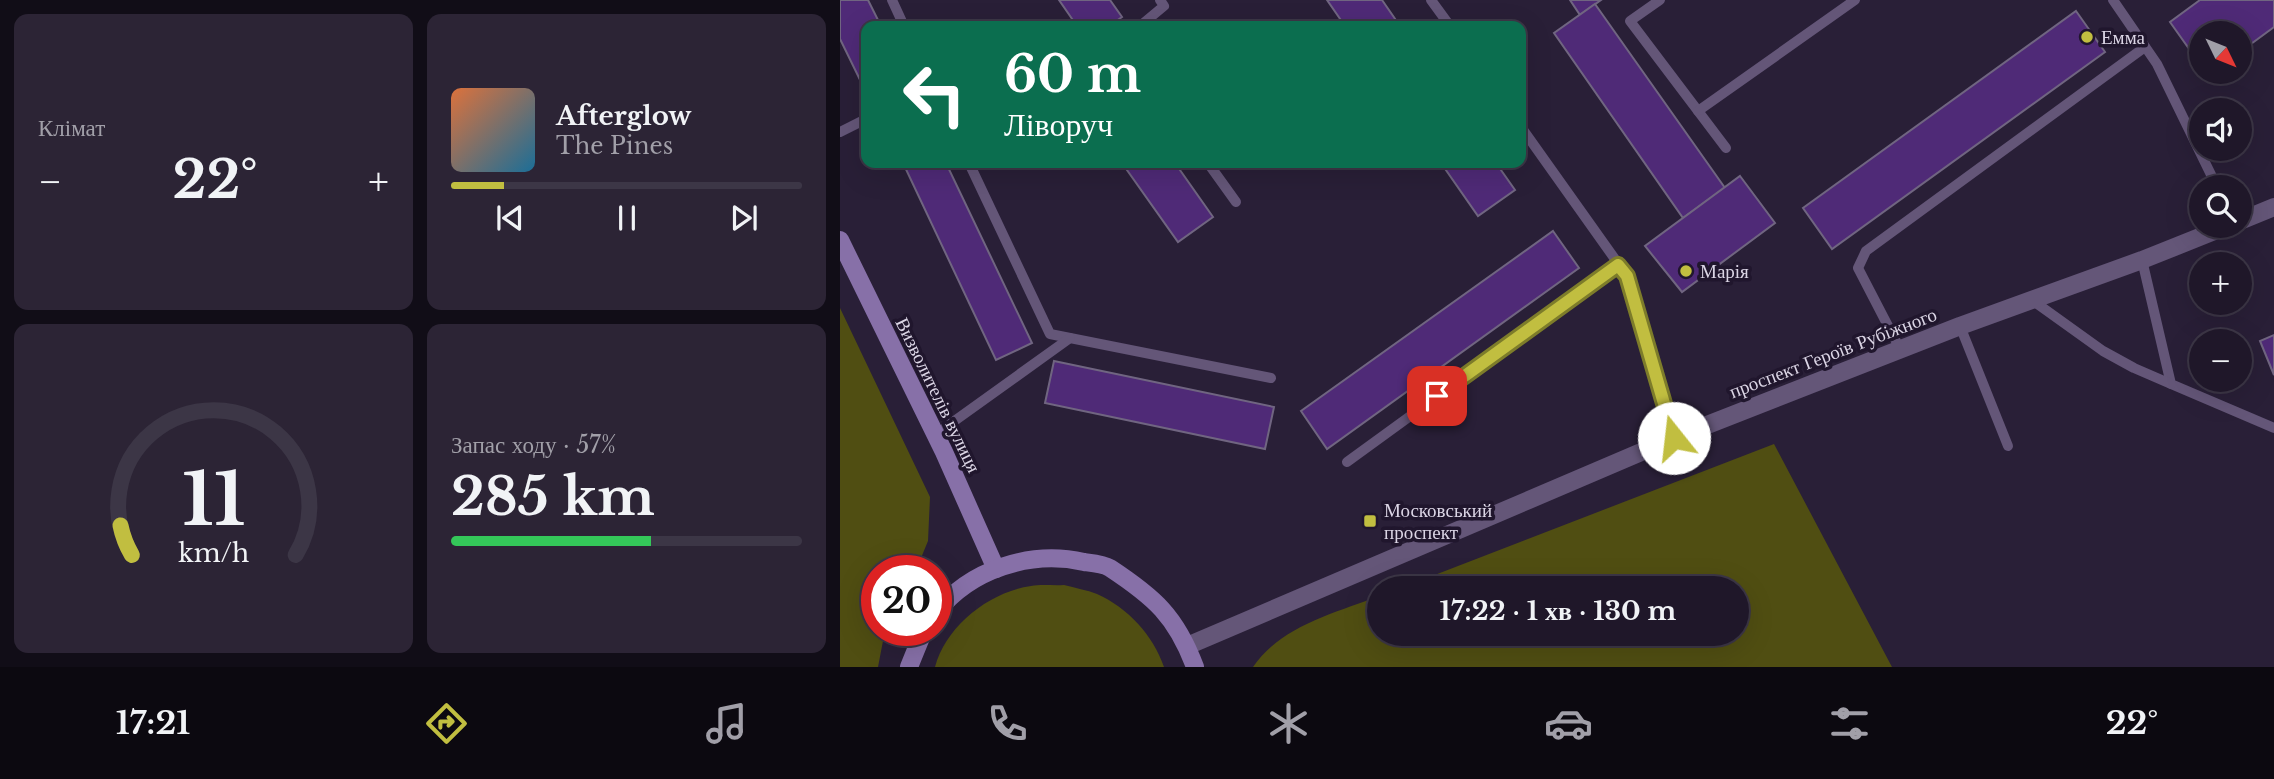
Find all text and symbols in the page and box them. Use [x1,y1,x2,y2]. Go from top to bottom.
north arrow [2189,21,2252,84]
map controls [2189,21,2252,392]
place label: Емма [2101,26,2146,49]
marker: Емма [2079,29,2095,45]
text: 60 m [1004,44,1141,105]
icon: left [889,49,980,140]
button: sound [2189,98,2252,161]
text: Afterglow [556,100,692,132]
text: Ліворуч [1004,105,1113,145]
text: Клімат [38,114,105,142]
text: The Pines [556,132,673,160]
text: 22° [173,148,258,212]
text: − [38,158,62,205]
text: + [368,158,389,205]
button: search [2189,175,2252,238]
icon: previous [491,199,529,237]
icon: pause [608,199,646,237]
icon: next [725,199,763,237]
button: + [2189,252,2252,315]
place label: Марія [1700,260,1749,283]
marker: Марія [1678,263,1694,279]
street label: проспект Героїв Рубіжного [1726,303,1940,403]
street label: Визволителів вулиця [890,314,986,476]
button: − [2189,329,2252,392]
pin [1407,366,1467,426]
icon: arrive [1418,377,1456,415]
position arrow [1637,401,1711,475]
text: Запас ходу · 57% [451,431,616,459]
text: 11 [182,454,245,545]
text: 285 km [451,465,655,529]
place label: Московський проспект [1384,499,1492,544]
marker: Московський проспект [1362,513,1378,529]
text: km/h [178,537,249,568]
speed limit sign: 20 [861,555,952,646]
text: 17:22 · 1 хв · 130 m [1440,595,1676,627]
icon: directions [422,699,471,748]
icon: music [702,699,751,748]
icon: phone [983,699,1032,748]
icon: climate [1264,699,1313,748]
icon: car [1544,699,1593,748]
icon: filters [1825,699,1874,748]
text: 17:21 [116,703,190,743]
text: 22° [2106,703,2158,743]

